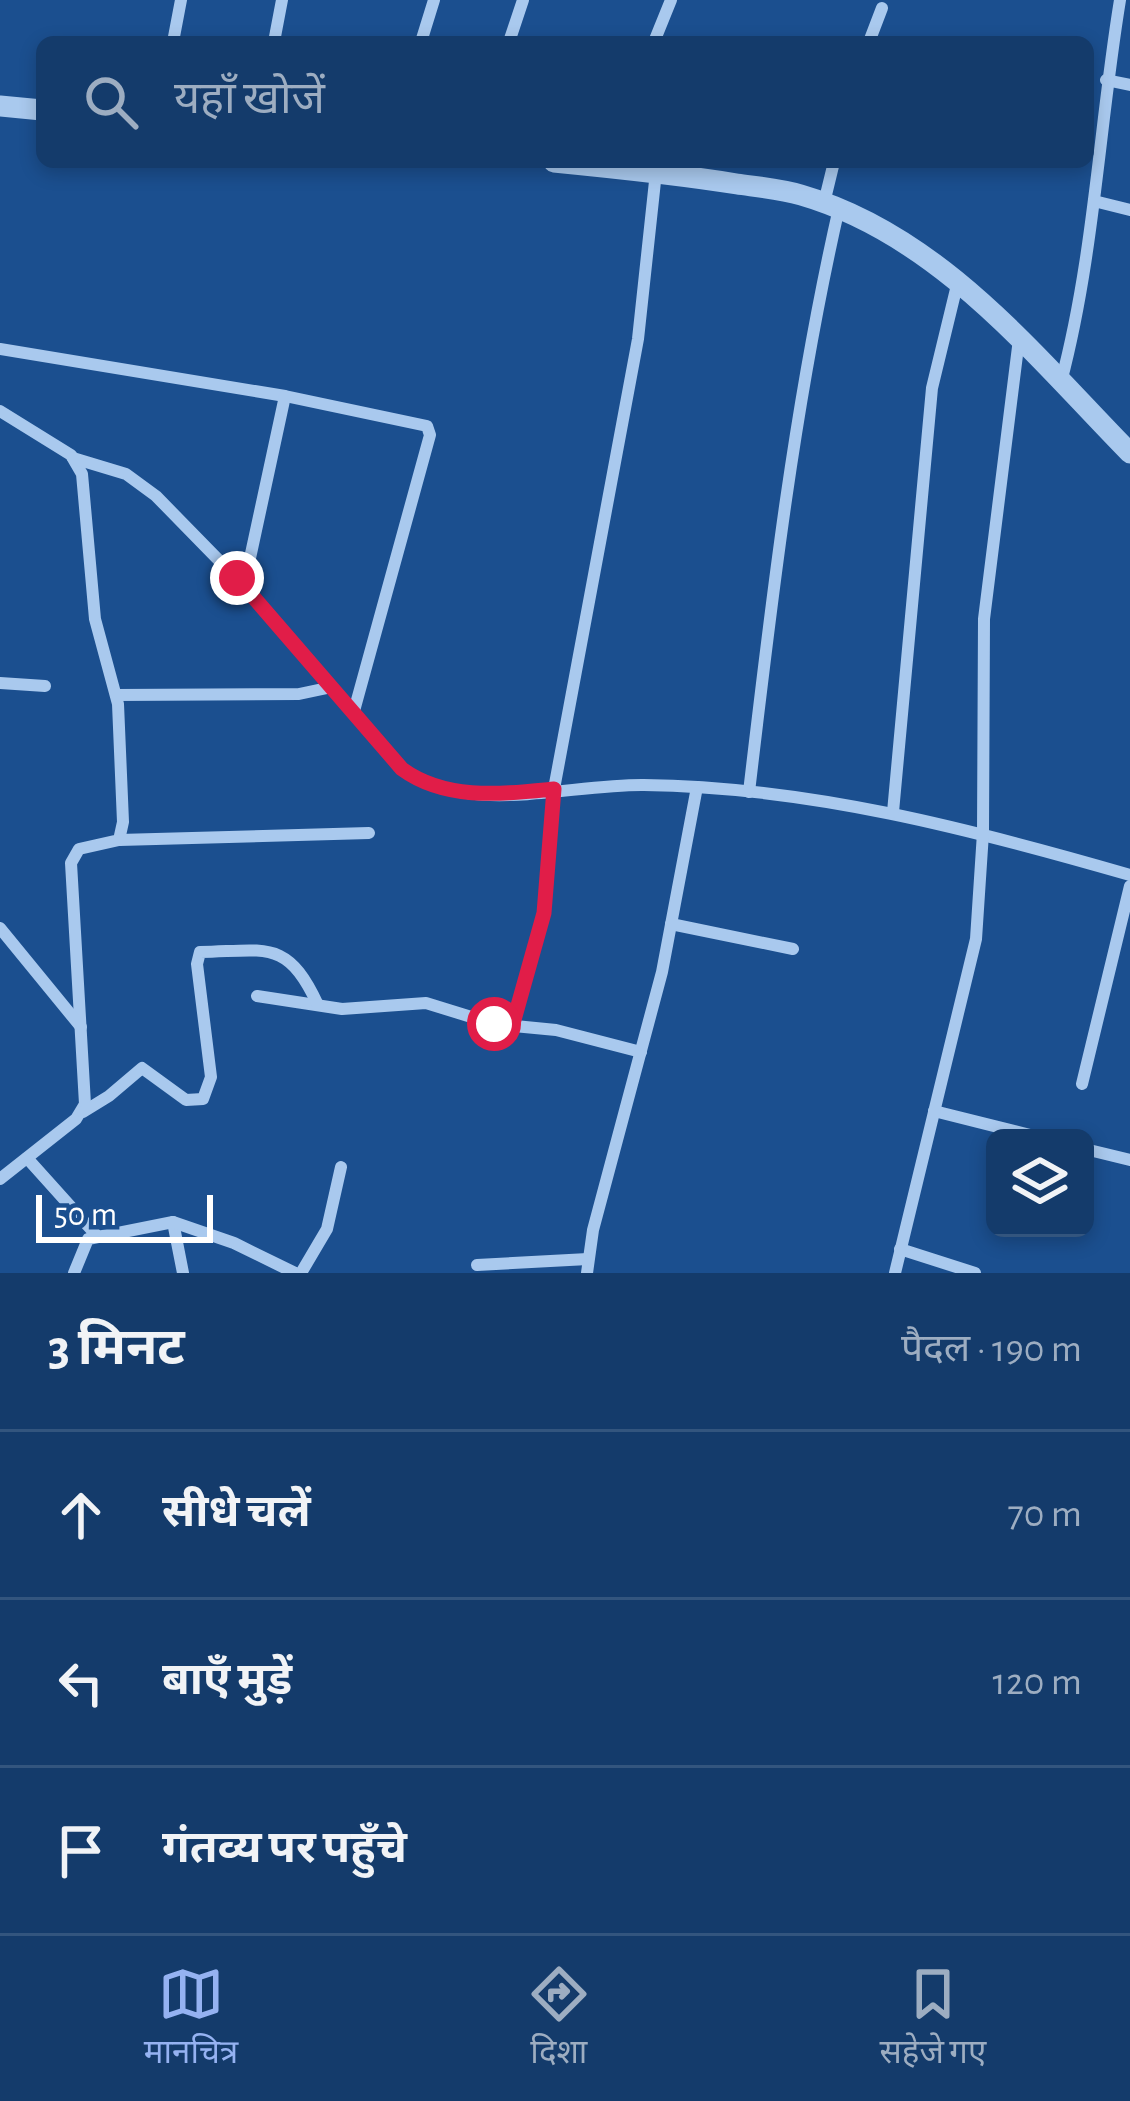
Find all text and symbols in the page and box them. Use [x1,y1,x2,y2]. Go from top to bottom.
search box [36,36,1094,168]
icon: search [78,69,144,135]
text: यहाँ खोजें [174,77,325,122]
route end [210,551,264,605]
route start [467,997,521,1051]
map controls [986,1129,1094,1237]
button: layers [986,1129,1094,1237]
scale bar [36,1189,213,1242]
text: 50 m [54,1199,117,1232]
text: 3 मिनट [48,1323,185,1374]
text: पैदल · 190 m [901,1330,1082,1369]
icon: ahead [48,1482,114,1548]
text: सीधे चलें [162,1490,311,1535]
text: 70 m [1008,1495,1082,1534]
icon: left [48,1650,114,1716]
text: बाएँ मुड़ें [162,1658,292,1703]
text: 120 m [993,1663,1082,1702]
icon: arrive [48,1818,114,1884]
text: गंतव्य पर पहुँचे [162,1826,407,1871]
tab: मानचित्र [144,1961,238,2076]
tab: दिशा [526,1961,592,2076]
tab: सहेजे गए [880,1961,986,2076]

